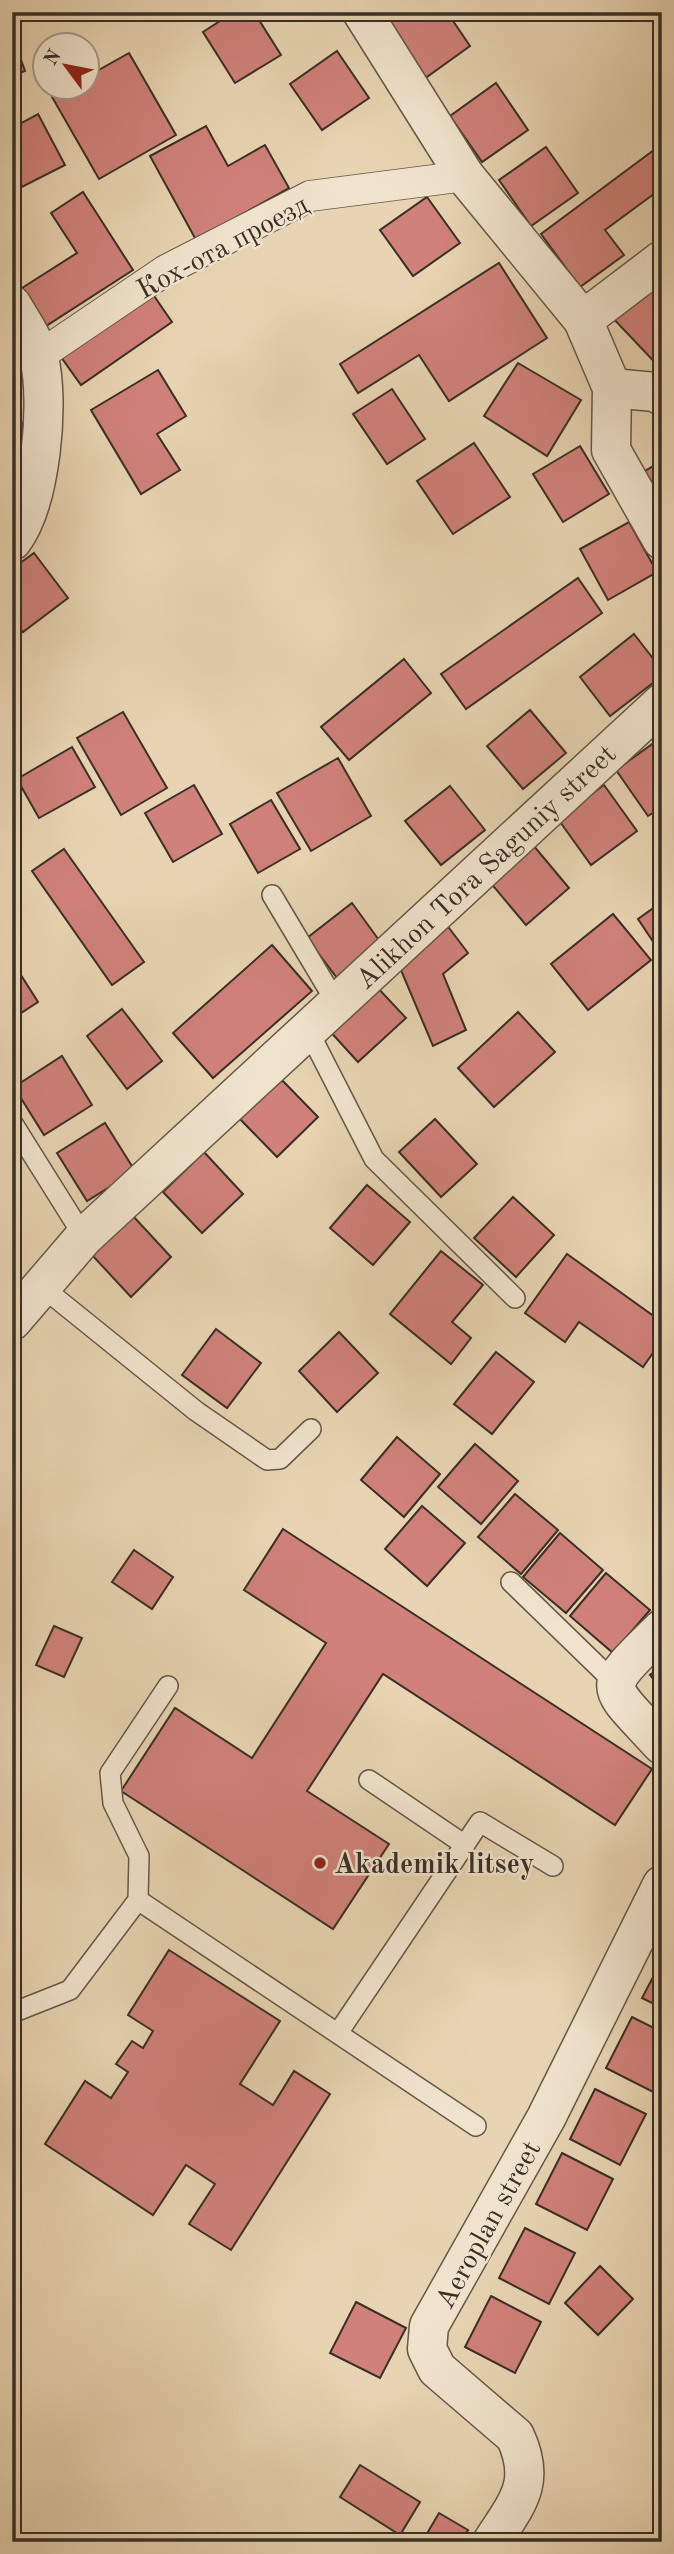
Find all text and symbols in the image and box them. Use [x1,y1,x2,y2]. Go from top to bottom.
north arrow [32,32,102,102]
text: N [42,47,66,70]
street label: Кох-ота проезд [133,192,314,306]
street label: Alikhon Tora Saguniy street [352,741,622,996]
place label: Akademik litsey [334,1852,535,1880]
marker: Akademik litsey [312,1855,328,1871]
street label: Aeroplan street [432,2137,547,2314]

